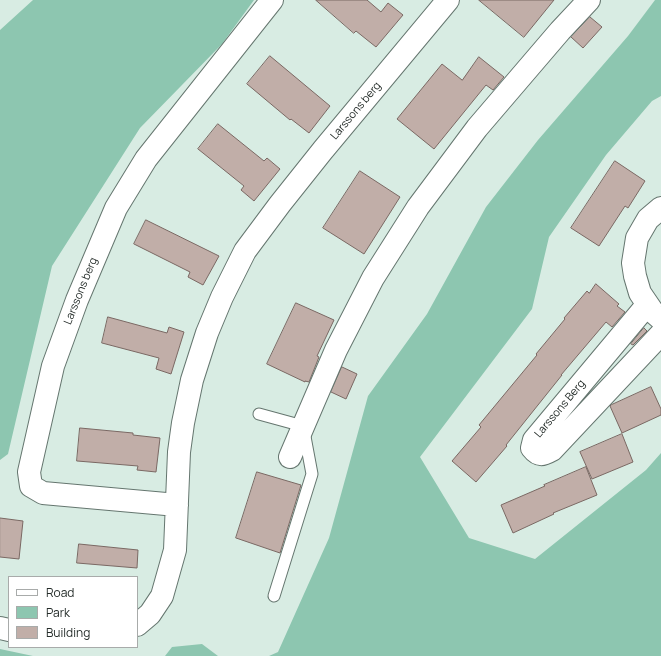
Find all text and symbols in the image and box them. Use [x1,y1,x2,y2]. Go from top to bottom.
street label: Larssons berg [328,79,384,143]
street label: Larssons berg [62,256,100,326]
street label: Larssons Berg [532,377,588,441]
legend [8,576,138,648]
text: Road [46,584,74,601]
text: Park [46,604,70,621]
text: Building [46,624,90,641]

